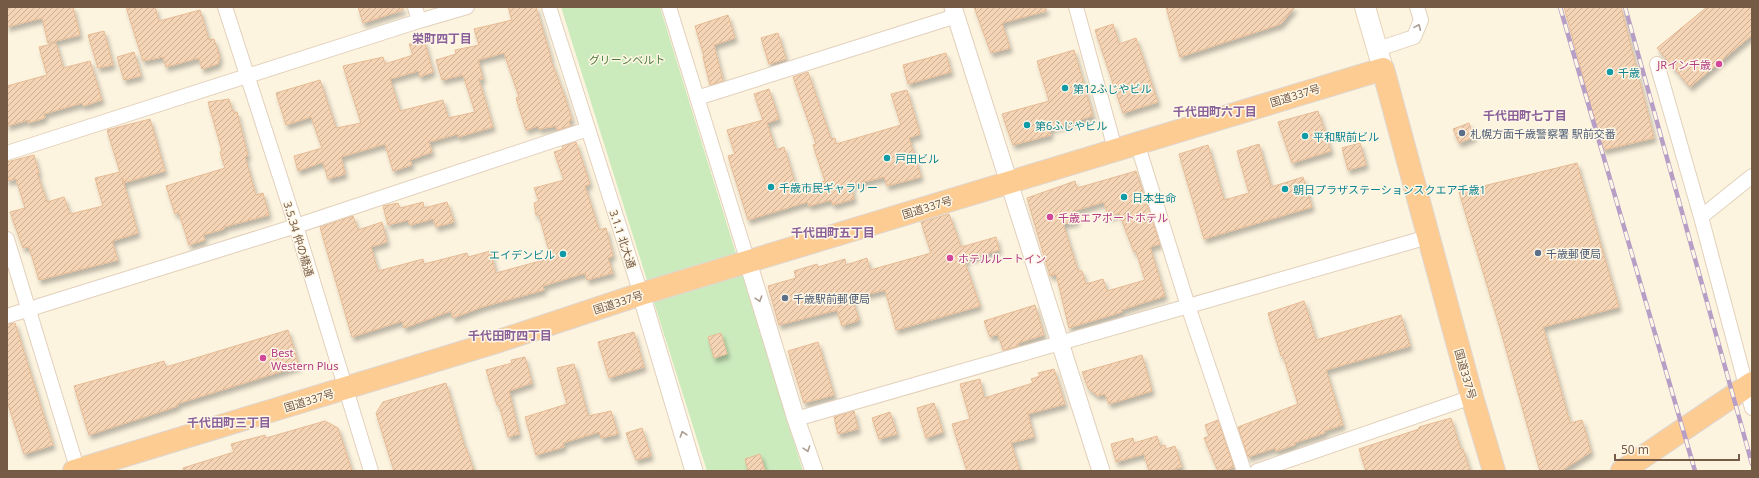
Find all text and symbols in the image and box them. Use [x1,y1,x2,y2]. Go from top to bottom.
one-way arrow [1413,24,1421,31]
district label: 栄町四丁目 [412,30,472,47]
park label: グリーンベルト [589,52,665,67]
place label: JRイン千歳 [1656,57,1711,72]
marker: JRイン千歳 [1714,59,1724,69]
place label: 千歳 [1618,65,1640,80]
marker: 千歳 [1605,67,1615,77]
street label: 国道337号 [1268,80,1322,110]
place label: 第12ふじやビル [1073,81,1152,96]
marker: 第12ふじやビル [1060,83,1070,93]
district label: 千代田町六丁目 [1173,103,1257,120]
district label: 千代田町七丁目 [1483,107,1567,124]
place label: 第6ふじやビル [1035,118,1107,133]
marker: 第6ふじやビル [1022,120,1032,130]
place label: 札幌方面千歳警察署 駅前交番 [1470,126,1616,141]
marker: 札幌方面千歳警察署 駅前交番 [1457,128,1467,138]
place label: 平和駅前ビル [1313,129,1379,144]
marker: 平和駅前ビル [1300,131,1310,141]
place label: 戸田ビル [895,151,939,166]
marker: 戸田ビル [882,153,892,163]
place label: 千歳市民ギャラリー [779,180,878,195]
marker: 千歳市民ギャラリー [766,182,776,192]
place label: 朝日プラザステーションスクエア千歳1 [1293,182,1486,197]
marker: 朝日プラザステーションスクエア千歳1 [1280,184,1290,194]
place label: 日本生命 [1132,190,1176,205]
street label: 国道337号 [900,192,954,222]
marker: 日本生命 [1119,192,1129,202]
street label: 3.5.34 仲の橋通 [280,200,318,278]
street label: 3.1.1 北大通 [606,208,640,270]
place label: 千歳エアポートホテル [1058,210,1168,225]
marker: 千歳エアポートホテル [1045,212,1055,222]
district label: 千代田町五丁目 [791,224,875,241]
place label: 千歳郵便局 [1546,246,1601,261]
place label: エイデンビル [489,247,555,262]
marker: 千歳郵便局 [1533,248,1543,258]
marker: エイデンビル [558,249,568,259]
place label: ホテルルートイン [958,251,1046,266]
marker: ホテルルートイン [945,253,955,263]
street label: 国道337号 [591,287,645,317]
place label: 千歳駅前郵便局 [793,291,870,306]
marker: 千歳駅前郵便局 [780,293,790,303]
one-way arrow [754,295,763,302]
district label: 千代田町四丁目 [468,327,552,344]
place label: Best Western Plus [271,345,338,373]
street label: 国道337号 [1452,347,1480,401]
marker: Best Western Plus [258,353,268,363]
street label: 国道337号 [282,385,336,415]
district label: 千代田町三丁目 [187,414,271,431]
one-way arrow [679,430,688,437]
scale bar [1615,436,1739,462]
text: 50 m [1621,441,1649,458]
one-way arrow [802,446,810,453]

